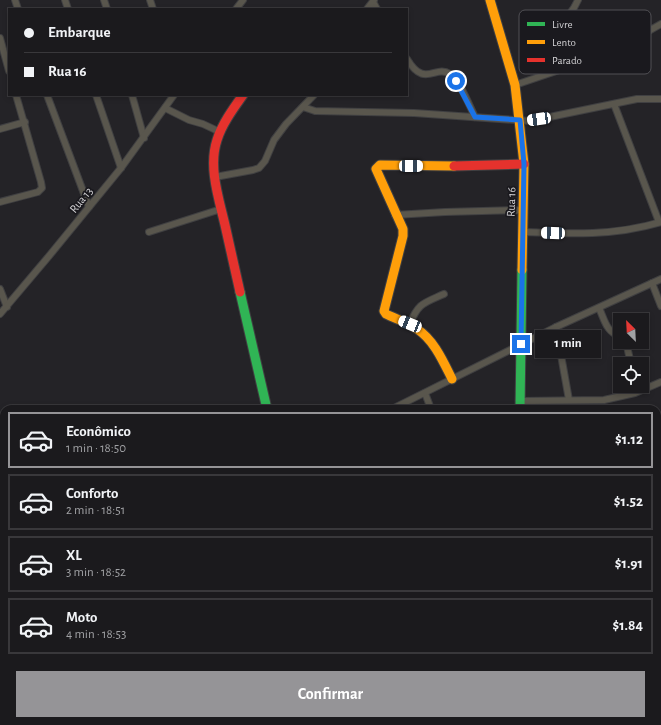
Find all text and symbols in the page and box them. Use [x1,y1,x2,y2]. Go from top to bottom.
legend [519,10,651,74]
text: Livre [552,19,573,30]
text: Embarque [48,25,110,40]
text: Lento [552,37,576,48]
text: Parado [552,55,582,66]
text: Rua 16 [48,64,87,79]
route start [447,72,465,90]
car [526,111,552,127]
car [399,160,423,172]
street label: Rua 13 [67,185,95,215]
street label: Rua 16 [504,187,518,217]
car [541,227,565,239]
north arrow [613,313,649,349]
map controls [613,313,649,393]
car [397,314,423,334]
callout: 1 min [535,330,601,358]
route end [512,335,530,353]
text: 1 min [554,337,582,350]
button: locate [613,357,649,393]
icon: car [18,422,54,458]
text: Econômico [66,424,131,439]
text: $1.12 [615,432,643,447]
text: 1 min · 18:50 [66,442,126,455]
icon: car [18,484,54,520]
text: Conforto [66,486,118,501]
text: $1.52 [614,494,643,509]
text: 2 min · 18:51 [66,504,125,517]
icon: car [18,546,54,582]
text: XL [66,548,82,563]
text: $1.91 [615,556,643,571]
text: 3 min · 18:52 [66,566,126,579]
icon: car [18,608,54,644]
text: Moto [66,610,98,625]
text: $1.84 [612,618,643,633]
text: 4 min · 18:53 [66,628,126,641]
button: Confirmar [16,671,645,717]

